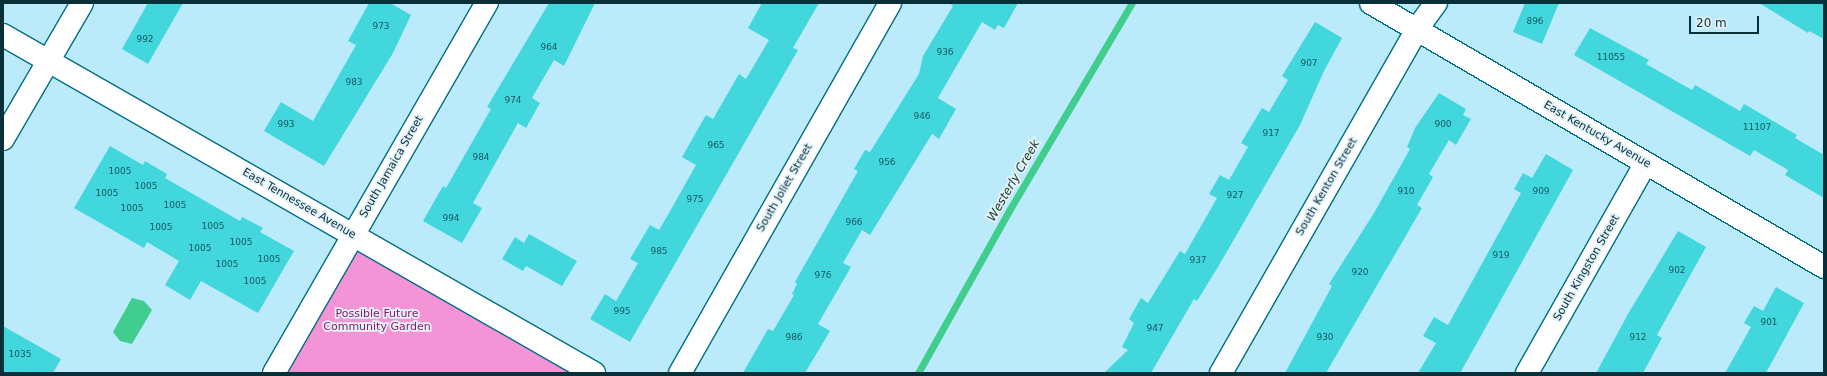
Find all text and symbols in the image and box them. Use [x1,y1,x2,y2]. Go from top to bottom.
scale bar [1691,8,1761,34]
house number: 896 [1526,16,1544,26]
text: 20 m [1696,16,1727,30]
house number: 973 [372,21,390,31]
house number: 992 [136,34,154,44]
house number: 964 [540,42,558,52]
house number: 936 [936,47,954,57]
house number: 11055 [1597,52,1625,62]
house number: 907 [1300,58,1318,68]
house number: 983 [345,77,363,87]
house number: 974 [504,95,522,105]
street label: East Kentucky Avenue [1541,99,1653,171]
house number: 946 [913,111,931,121]
street label: South Jamaica Street [357,114,427,220]
house number: 993 [277,119,295,129]
house number: 900 [1434,119,1452,129]
house number: 11107 [1743,122,1771,132]
house number: 917 [1262,128,1280,138]
street label: South Kenton Street [1294,136,1360,238]
water label: Westerly Creek [985,138,1043,224]
house number: 965 [707,140,725,150]
street label: South Joliet Street [754,142,816,234]
house number: 984 [472,152,490,162]
house number: 956 [878,157,896,167]
house number: 1005 [109,166,131,176]
street label: East Tennessee Avenue [240,166,358,242]
house number: 1005 [135,181,157,191]
house number: 910 [1397,186,1415,196]
house number: 909 [1532,186,1550,196]
house number: 1005 [96,188,118,198]
house number: 927 [1226,190,1244,200]
house number: 975 [686,194,704,204]
house number: 1005 [164,200,186,210]
house number: 1005 [121,203,143,213]
house number: 994 [442,213,460,223]
street label: South Kingston Street [1551,213,1623,323]
house number: 966 [845,217,863,227]
house number: 1005 [202,221,224,231]
house number: 1005 [150,222,172,232]
house number: 1005 [230,237,252,247]
house number: 1005 [189,243,211,253]
house number: 985 [650,246,668,256]
house number: 919 [1492,250,1510,260]
house number: 1005 [258,254,280,264]
house number: 937 [1189,255,1207,265]
house number: 1005 [216,259,238,269]
house number: 902 [1668,265,1686,275]
house number: 920 [1351,267,1369,277]
house number: 976 [814,270,832,280]
house number: 1005 [244,276,266,286]
house number: 995 [613,306,631,316]
park label: Possible Future Community Garden [323,308,431,334]
house number: 901 [1760,317,1778,327]
house number: 947 [1146,323,1164,333]
house number: 986 [785,332,803,342]
house number: 930 [1316,332,1334,342]
house number: 912 [1629,332,1647,342]
house number: 1035 [9,349,31,359]

